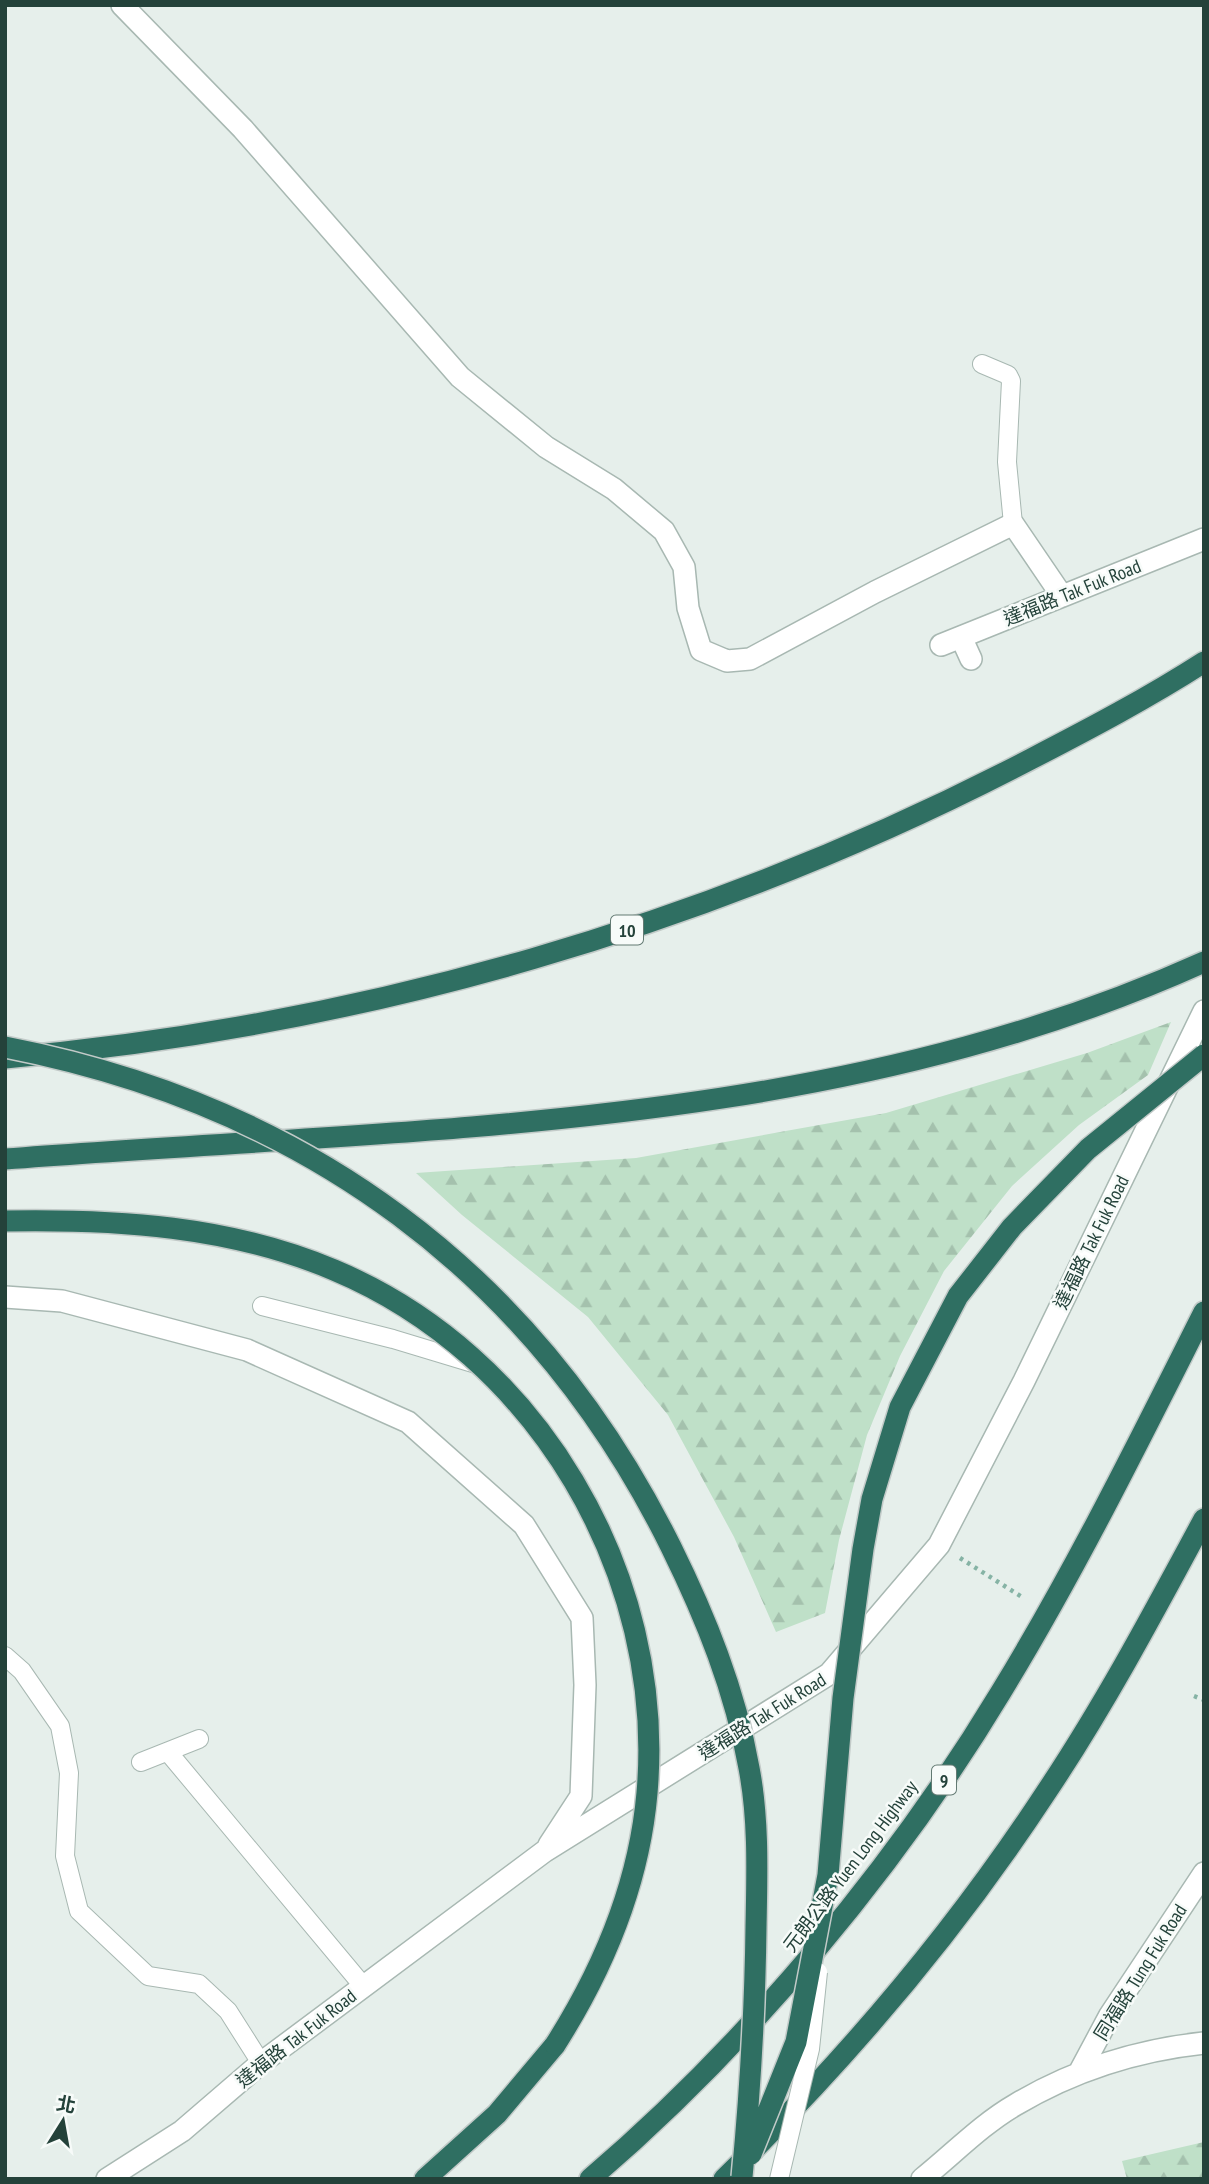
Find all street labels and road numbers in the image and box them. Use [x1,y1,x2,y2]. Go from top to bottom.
street label: 達福路 Tak Fuk Road [1000,554,1144,630]
road number: 10 [611,916,643,945]
street label: 達福路 Tak Fuk Road [1048,1171,1134,1313]
street label: 達福路 Tak Fuk Road [694,1667,830,1765]
road number: 9 [932,1765,956,1794]
street label: 元朗公路 Yuen Long Highway [778,1775,923,1957]
street label: 同福路 Tung Fuk Road [1088,1899,1192,2045]
street label: 達福路 Tak Fuk Road [231,1984,361,2092]

